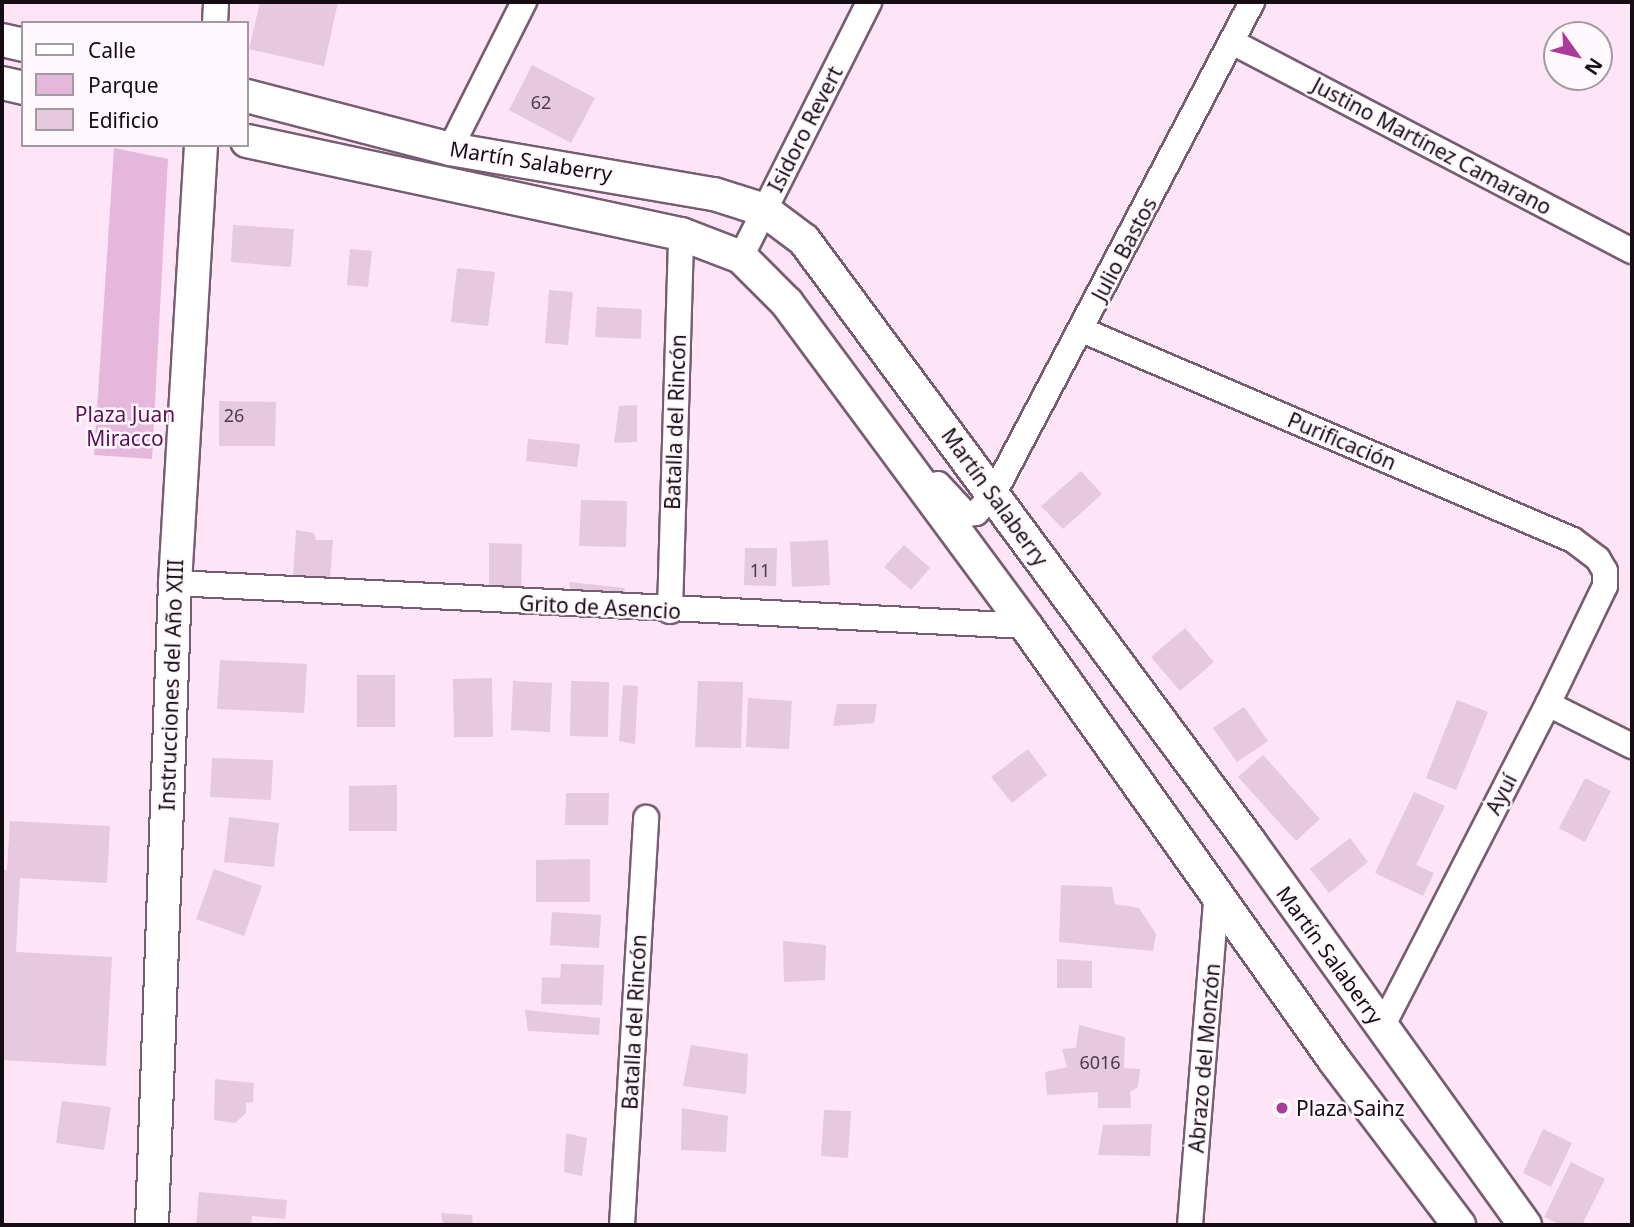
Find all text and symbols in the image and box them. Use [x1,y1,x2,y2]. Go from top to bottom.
legend [21,21,248,147]
north arrow [1543,21,1613,91]
text: Calle [88,36,136,64]
text: N [1579,53,1609,80]
street label: Isidoro Revert [762,62,848,196]
text: Parque [88,71,158,99]
street label: Justino Martínez Camarano [1308,72,1556,220]
house number: 62 [531,91,551,113]
text: Edificio [88,106,159,134]
street label: Martín Salaberry [448,136,614,186]
street label: Julio Bastos [1086,193,1162,305]
street label: Batalla del Rincón [659,334,691,510]
park label: Plaza Juan Miracco [75,401,175,451]
house number: 26 [224,404,244,426]
street label: Purificación [1284,407,1400,475]
street label: Martín Salaberry [937,423,1053,571]
street label: Instrucciones del Año XIII [154,559,188,811]
house number: 11 [750,559,770,581]
street label: Grito de Asencio [519,590,681,624]
street label: Ayuí [1480,769,1522,819]
street label: Martín Salaberry [1272,881,1388,1029]
street label: Batalla del Rincón [617,934,651,1110]
street label: Abrazo del Monzón [1183,962,1225,1154]
house number: 6016 [1079,1051,1121,1073]
place label: Plaza Sainz [1296,1095,1405,1121]
marker: Plaza Sainz [1274,1100,1290,1116]

